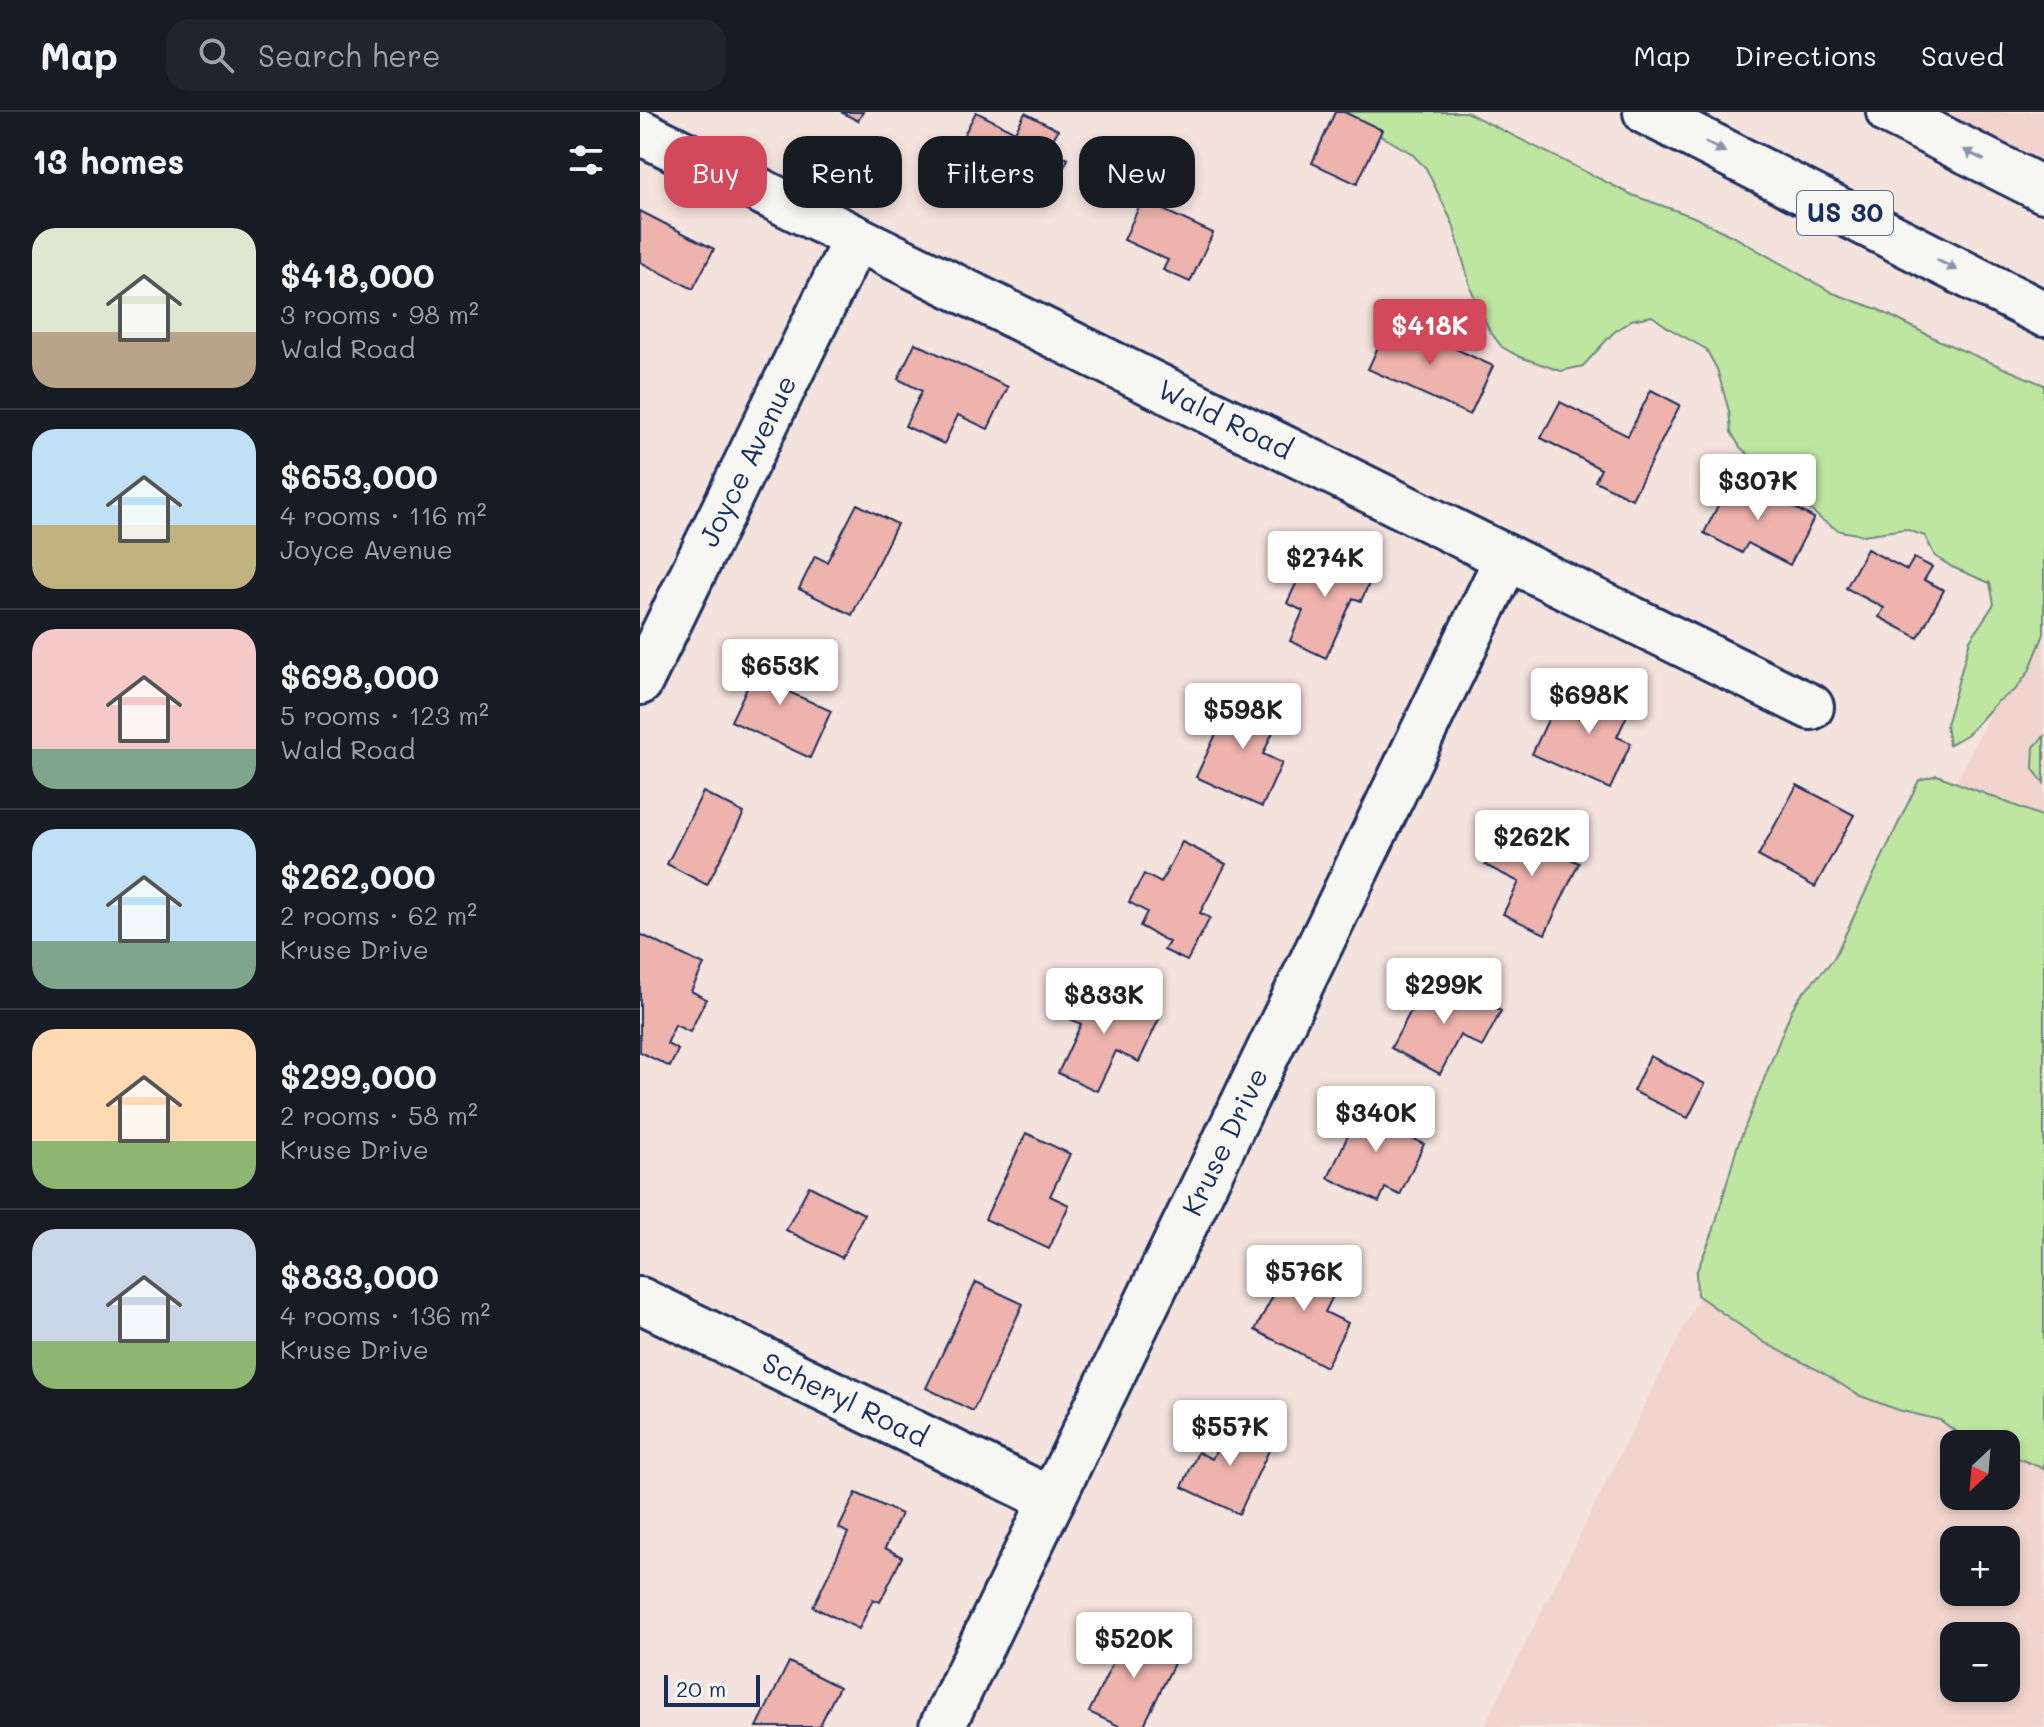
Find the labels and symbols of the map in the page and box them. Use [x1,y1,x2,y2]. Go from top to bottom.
one-way arrow [1704,141,1727,154]
one-way arrow [1963,149,1986,162]
road number: US 30 [1797,191,1893,235]
one-way arrow [1936,258,1959,271]
pin: $418K [1374,299,1486,367]
street label: Joyce Avenue [690,369,804,552]
street label: Wald Road [1152,370,1299,467]
pin: $307K [1702,454,1814,522]
pin: $274K [1269,531,1381,599]
pin: $653K [724,639,836,707]
pin: $698K [1533,668,1645,736]
pin: $598K [1187,683,1299,751]
pin: $262K [1476,810,1588,878]
pin: $299K [1388,958,1500,1026]
pin: $833K [1048,968,1160,1036]
street label: Kruse Drive [1173,1061,1275,1221]
pin: $340K [1320,1086,1432,1154]
pin: $576K [1248,1245,1360,1313]
street label: Scheryl Road [757,1343,934,1454]
pin: $557K [1174,1400,1286,1468]
north arrow [1940,1430,2020,1510]
pin: $520K [1078,1612,1190,1680]
scale bar [664,1671,760,1707]

